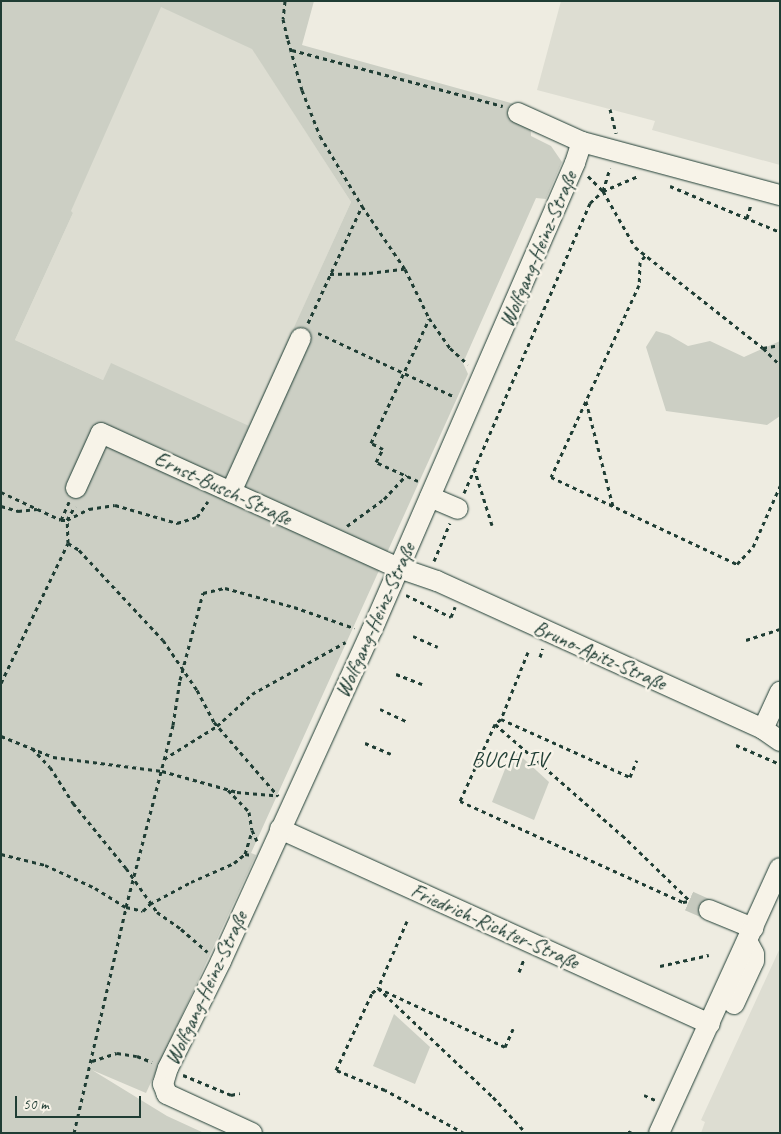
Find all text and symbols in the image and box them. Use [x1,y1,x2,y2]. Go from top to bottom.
street label: Wolfgang-Heinz-Straße [494,167,582,331]
street label: Ernst-Busch-Straße [151,445,295,531]
street label: Wolfgang-Heinz-Straße [330,539,420,701]
street label: Bruno-Apitz-Straße [530,615,670,695]
district label: BUCH IV [471,747,549,773]
street label: Friedrich-Richter-Straße [407,878,583,974]
street label: Wolfgang-Heinz-Straße [159,907,253,1069]
scale bar [18,1086,144,1118]
text: 50 m [23,1095,49,1114]

